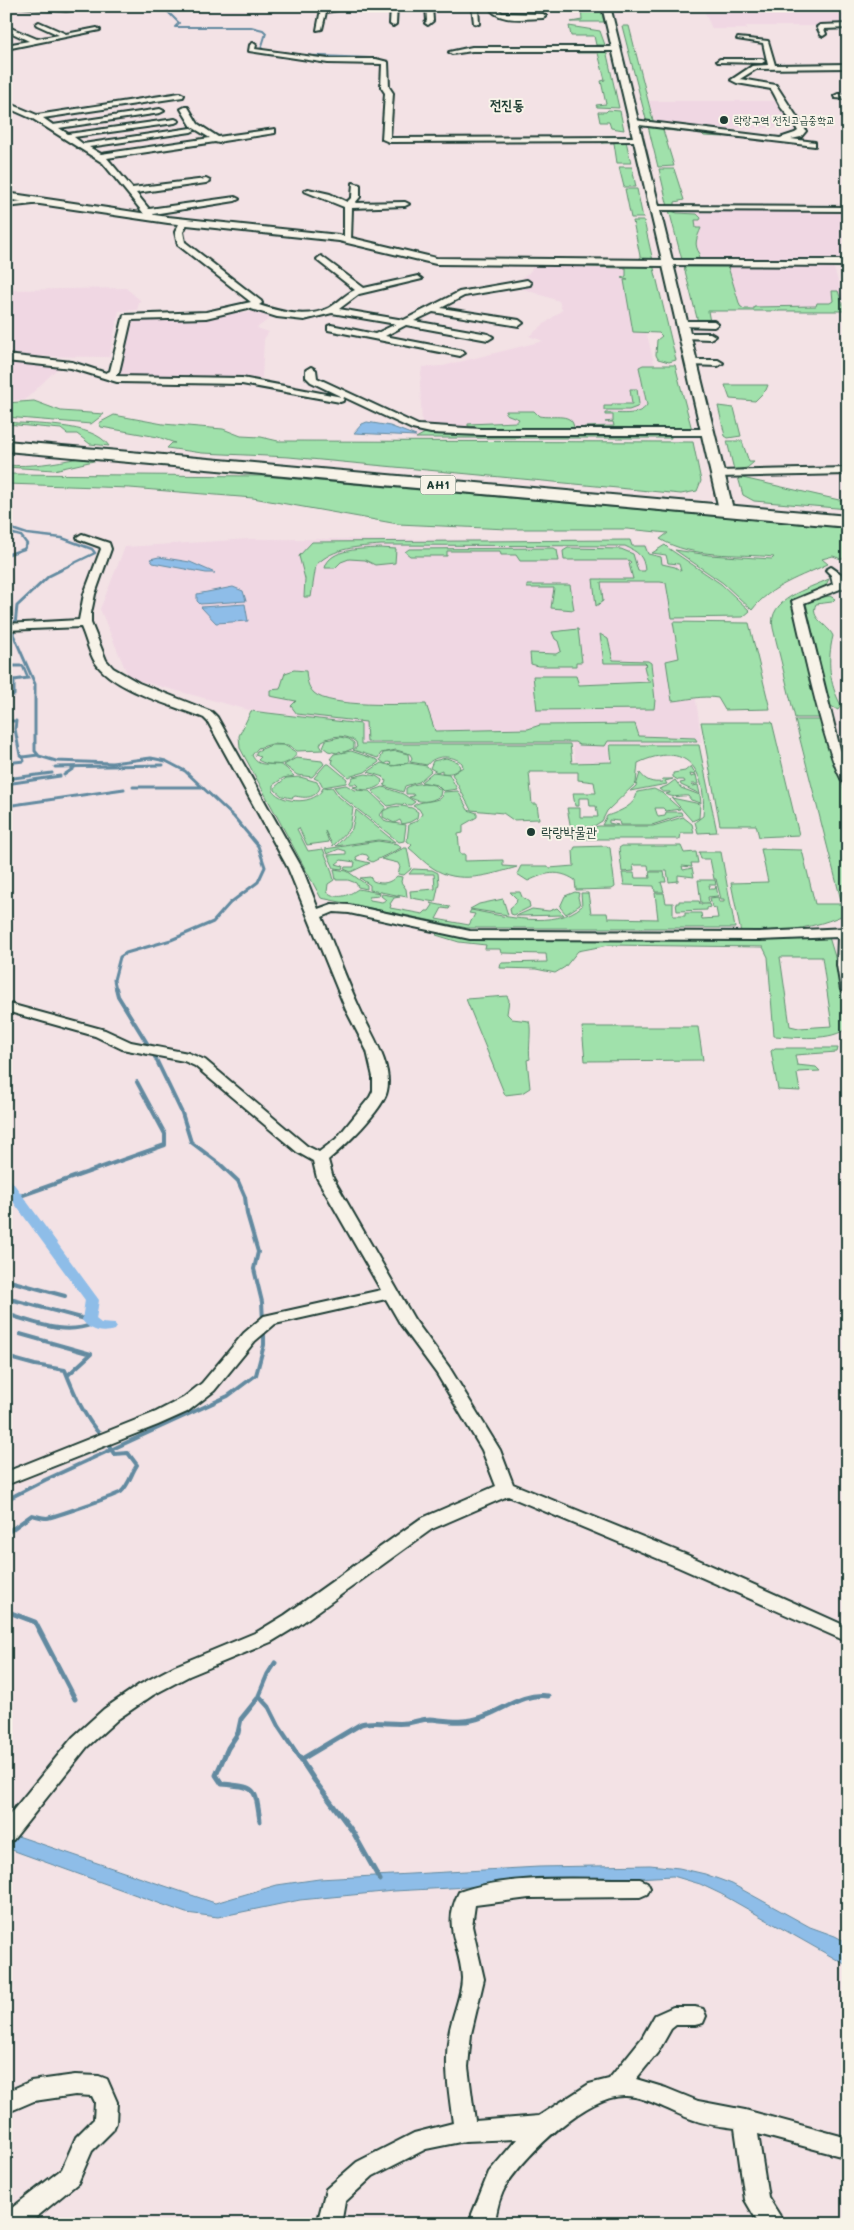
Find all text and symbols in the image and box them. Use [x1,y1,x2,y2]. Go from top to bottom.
district label: 전진동 [490,95,524,114]
place label: 락랑구역 전진고급중학교 [734,112,835,127]
marker: 락랑구역 전진고급중학교 [718,114,730,126]
road number: AH1 [420,476,456,494]
place label: 락랑박물관 [541,822,597,841]
marker: 락랑박물관 [525,826,537,838]

